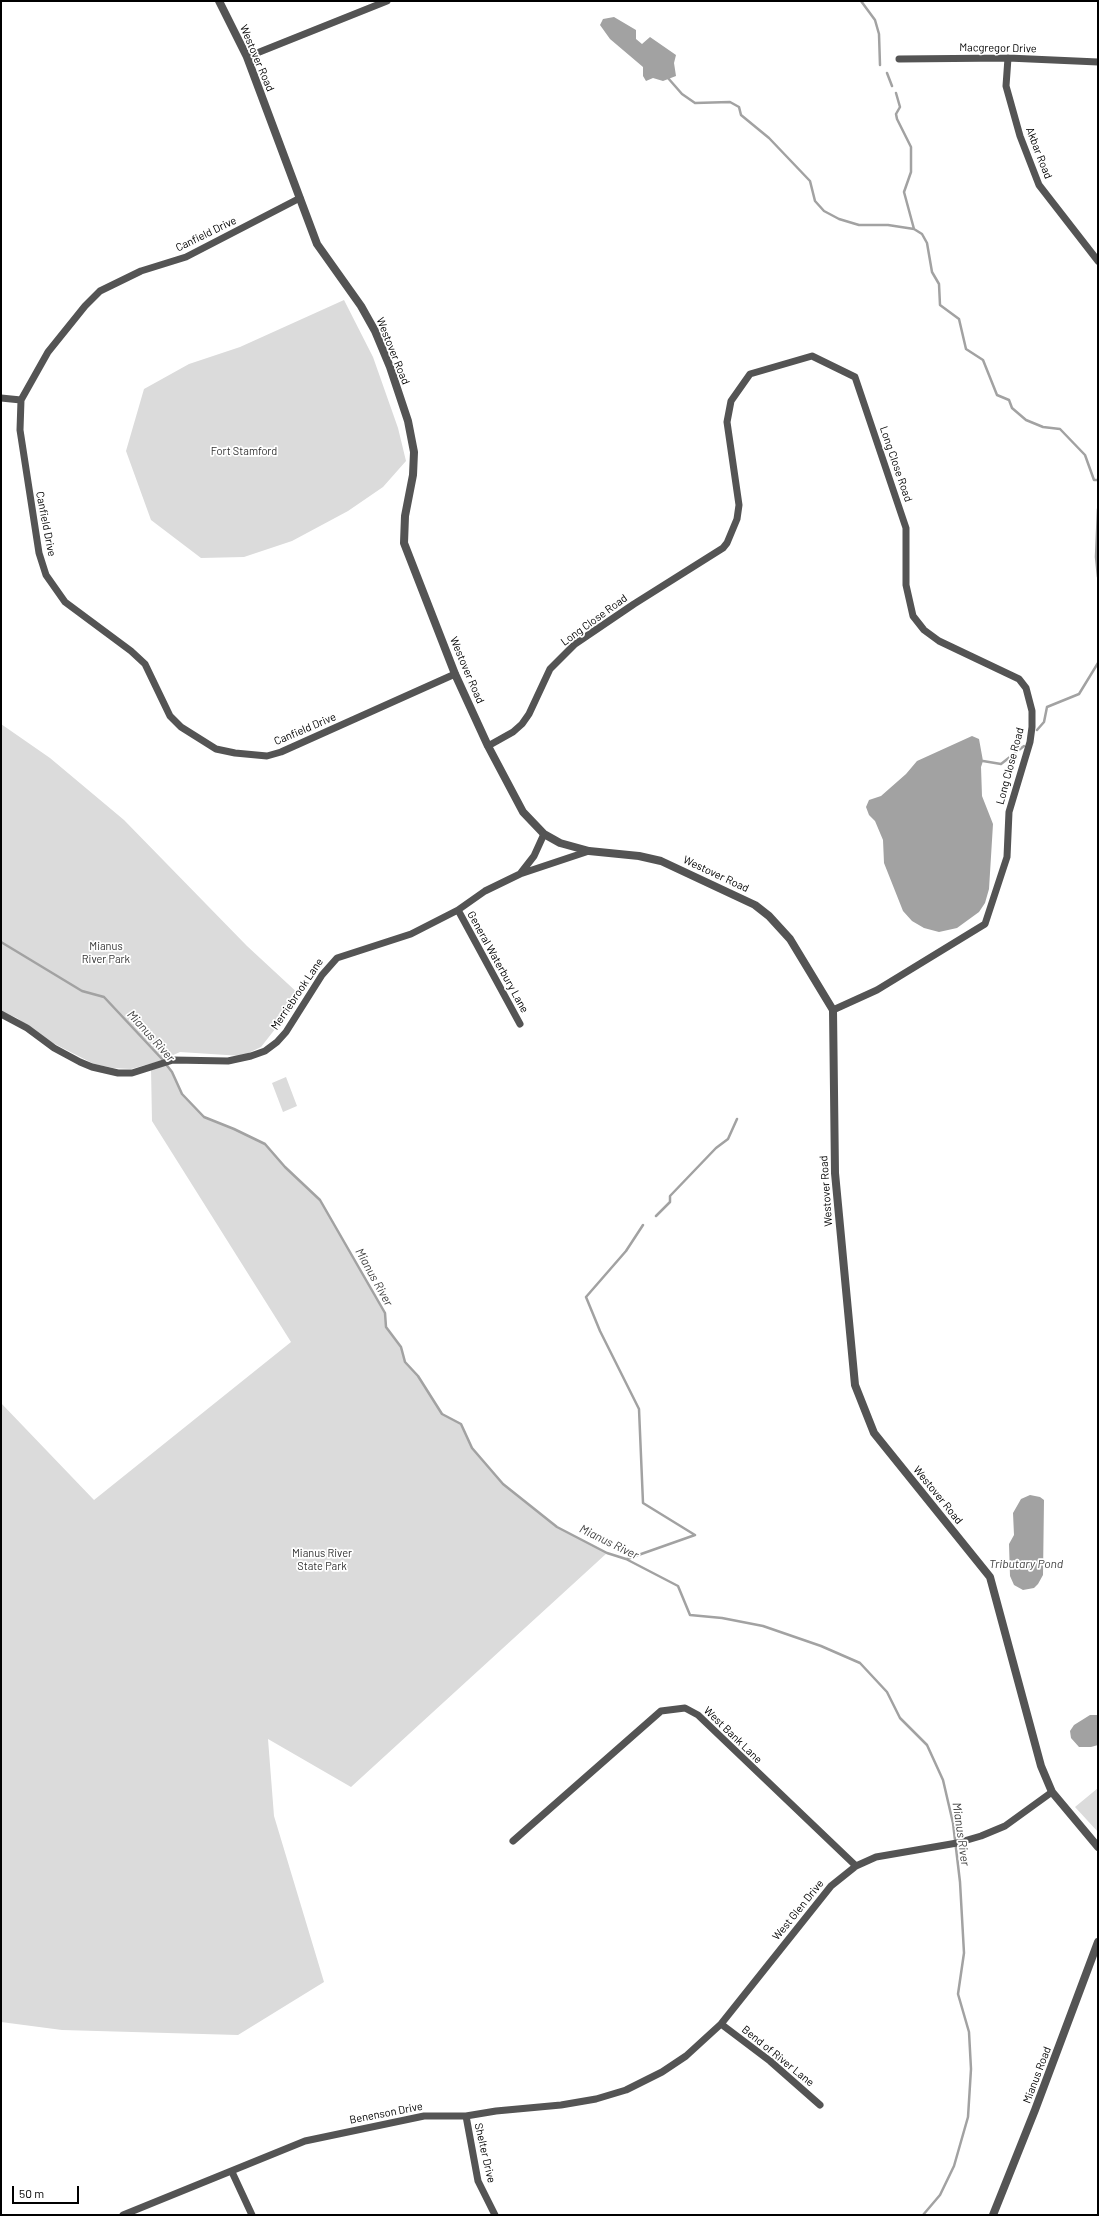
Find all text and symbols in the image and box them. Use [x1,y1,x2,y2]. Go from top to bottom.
street label: Westover Road [237,23,277,93]
street label: Macgregor Drive [959,41,1037,55]
street label: Akbar Road [1023,125,1055,181]
street label: Canfield Drive [173,214,239,254]
street label: Westover Road [374,316,412,386]
street label: Long Close Road [877,424,915,504]
park label: Fort Stamford [211,444,277,458]
street label: Canfield Drive [33,490,59,558]
street label: Long Close Road [558,591,630,649]
street label: Westover Road [447,635,487,705]
street label: Canfield Drive [272,710,338,748]
street label: Long Close Road [993,726,1027,806]
street label: Westover Road [681,853,751,895]
street label: General Waterbury Lane [465,909,531,1015]
park label: Mianus River Park [82,939,130,965]
street label: Merriebrook Lane [268,956,326,1032]
water label: Mianus River [124,1007,178,1065]
street label: Westover Road [817,1155,835,1227]
water label: Mianus River [352,1246,396,1308]
street label: Westover Road [910,1463,966,1527]
water label: Mianus River [577,1522,641,1562]
park label: Mianus River State Park [292,1546,352,1572]
water label: Tributary Pond [989,1557,1063,1571]
street label: West Bank Lane [701,1704,765,1766]
water label: Mianus River [949,1801,973,1867]
street label: West Glen Drive [770,1877,826,1943]
street label: Bend of River Lane [739,2023,817,2089]
street label: Mianus Road [1020,2045,1054,2105]
street label: Benenson Drive [348,2099,424,2127]
street label: Shelter Drive [472,2122,498,2184]
scale bar [14,2178,81,2204]
text: 50 m [19,2186,44,2200]

